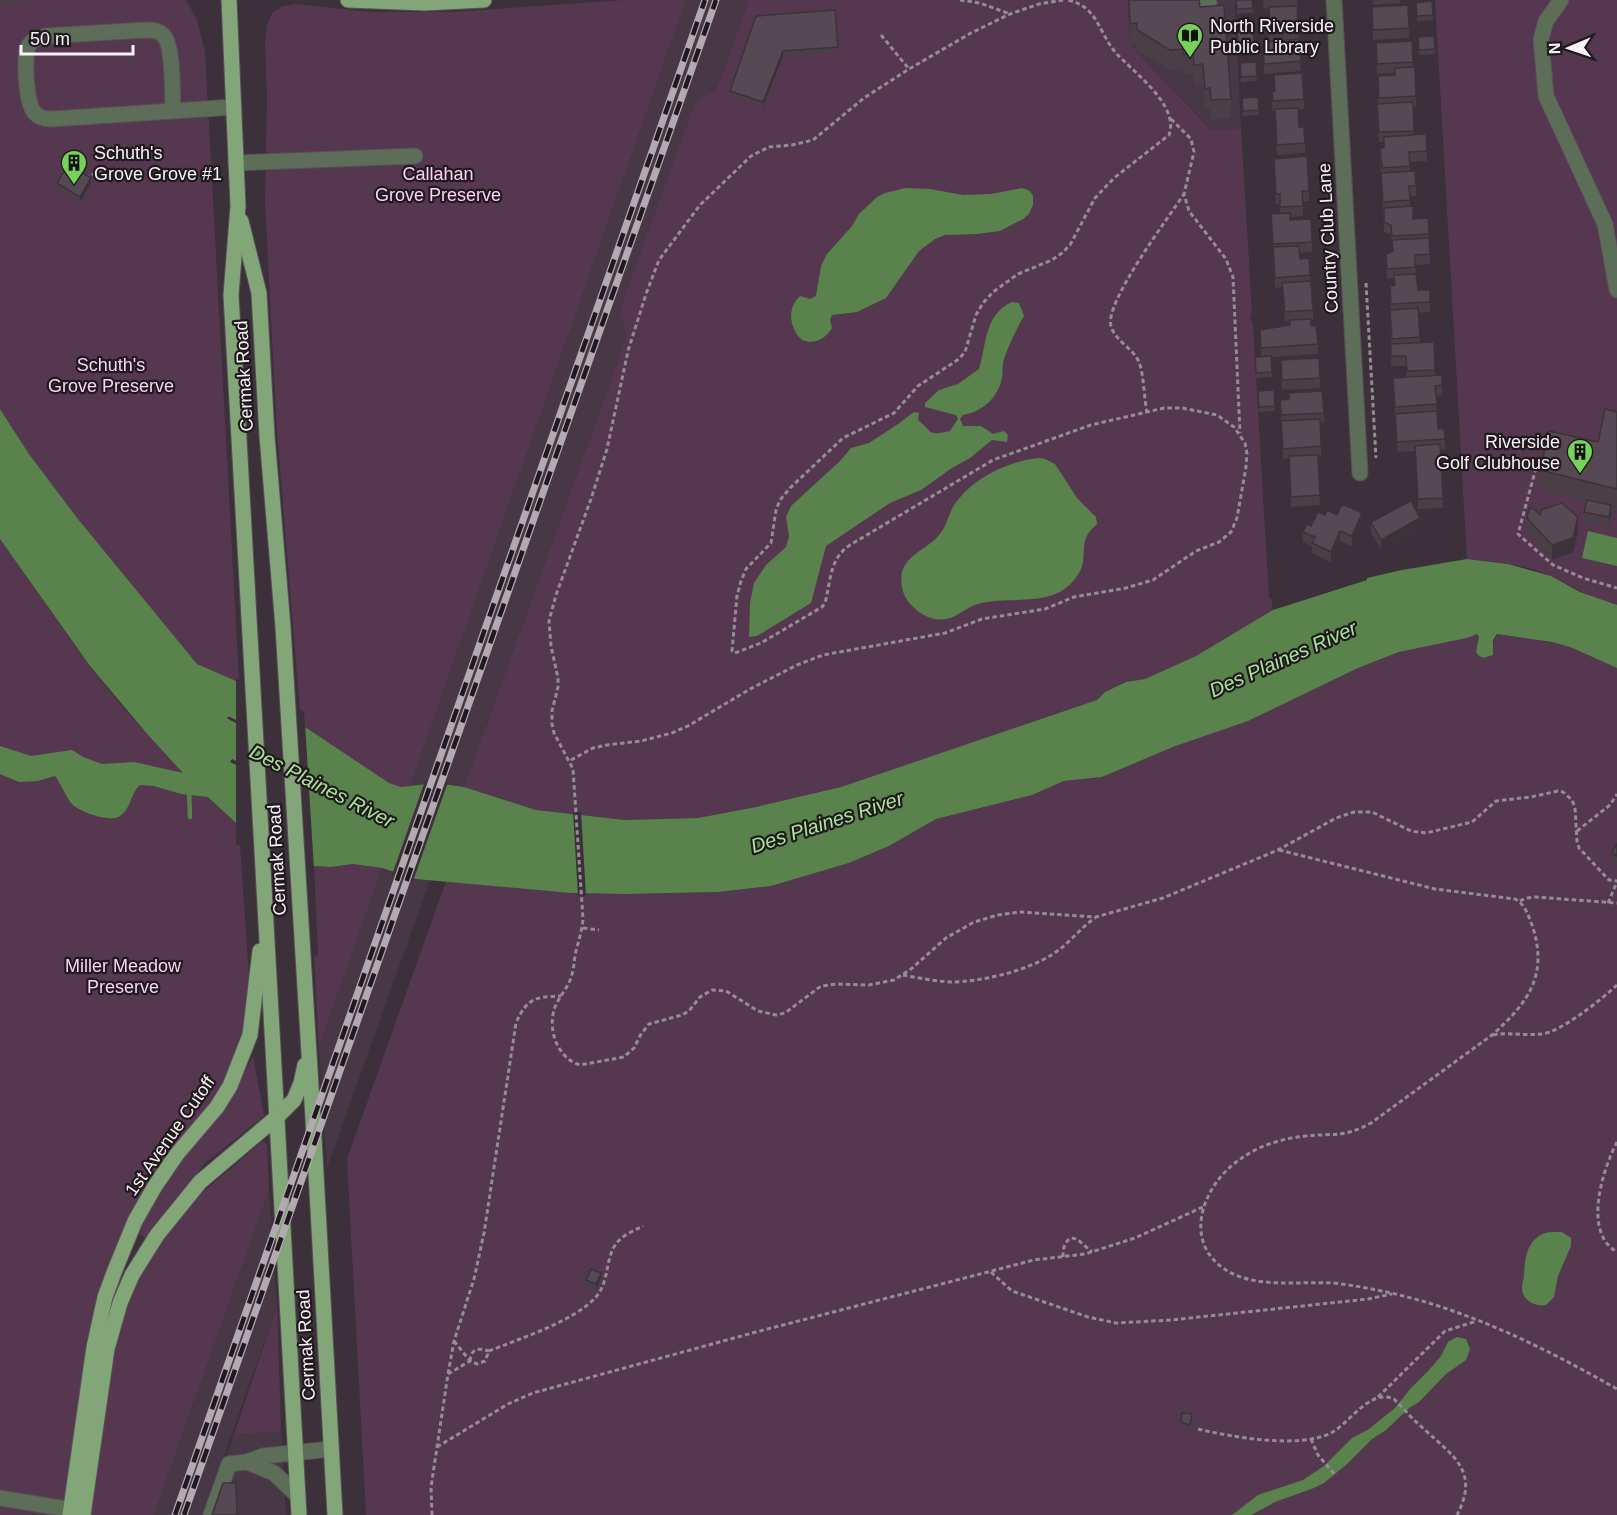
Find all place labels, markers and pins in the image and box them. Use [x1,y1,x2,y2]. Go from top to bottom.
place label: North Riverside Public Library [1210,16,1334,57]
library icon: North Riverside Public Library [1175,21,1205,59]
place label: Schuth's Grove Grove #1 [94,143,222,184]
building icon: Schuth's Grove Grove #1 [59,148,89,186]
place label: Riverside Golf Clubhouse [1436,432,1560,473]
building icon: Riverside Golf Clubhouse [1565,437,1595,475]

